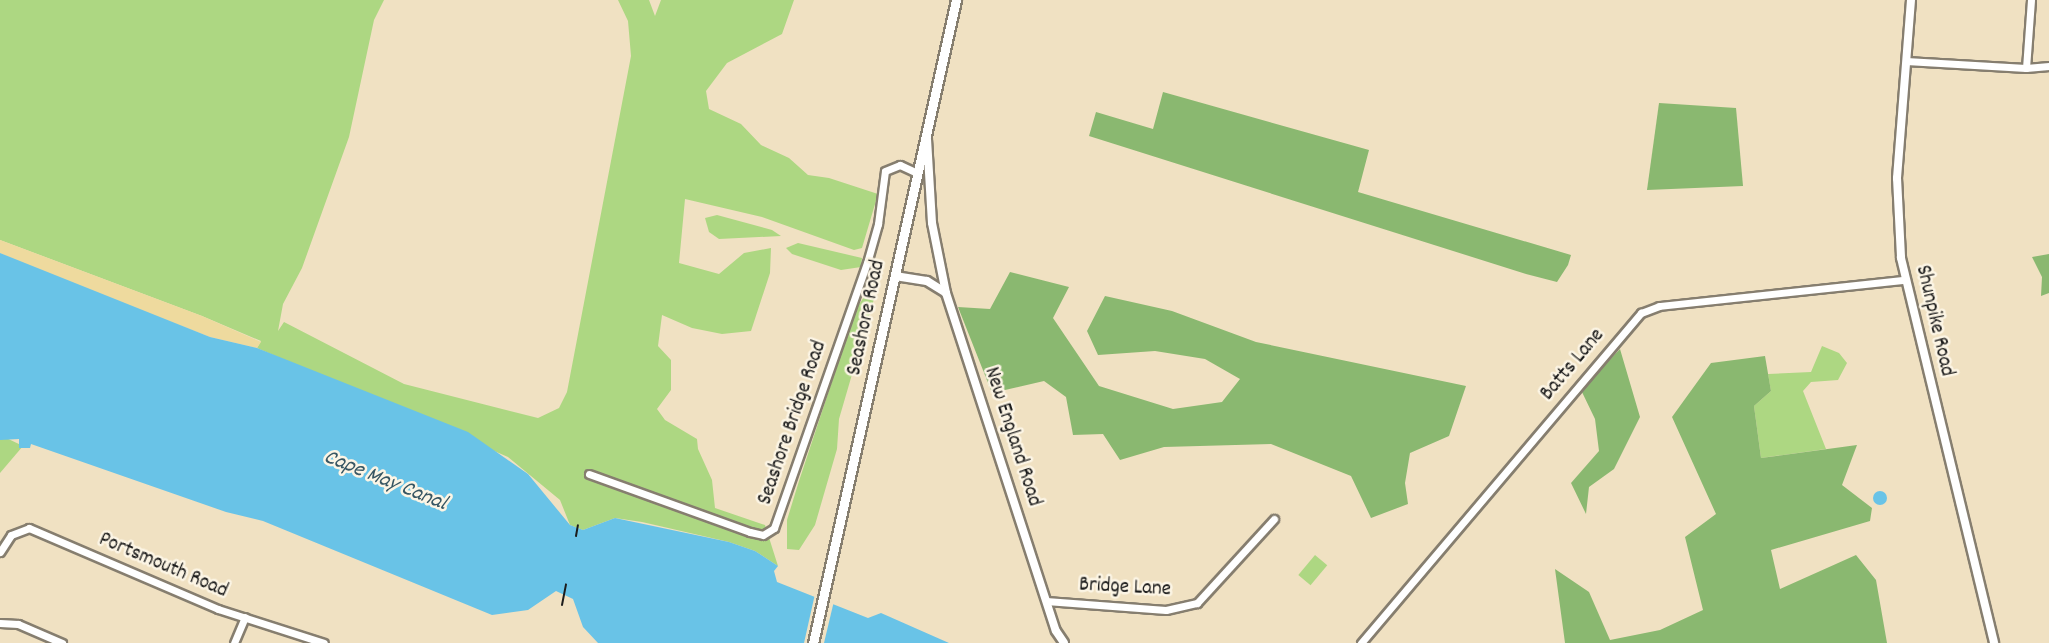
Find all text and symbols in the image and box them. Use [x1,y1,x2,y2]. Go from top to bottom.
street label: Seashore Road [842,258,892,378]
street label: Shunpike Road [1909,263,1959,379]
street label: Batts Lane [1536,324,1610,406]
street label: Seashore Bridge Road [753,338,833,508]
street label: New England Road [978,364,1046,510]
water label: Cape May Canal [320,444,450,518]
street label: Portsmouth Road [95,528,231,604]
street label: Bridge Lane [1078,573,1172,603]

